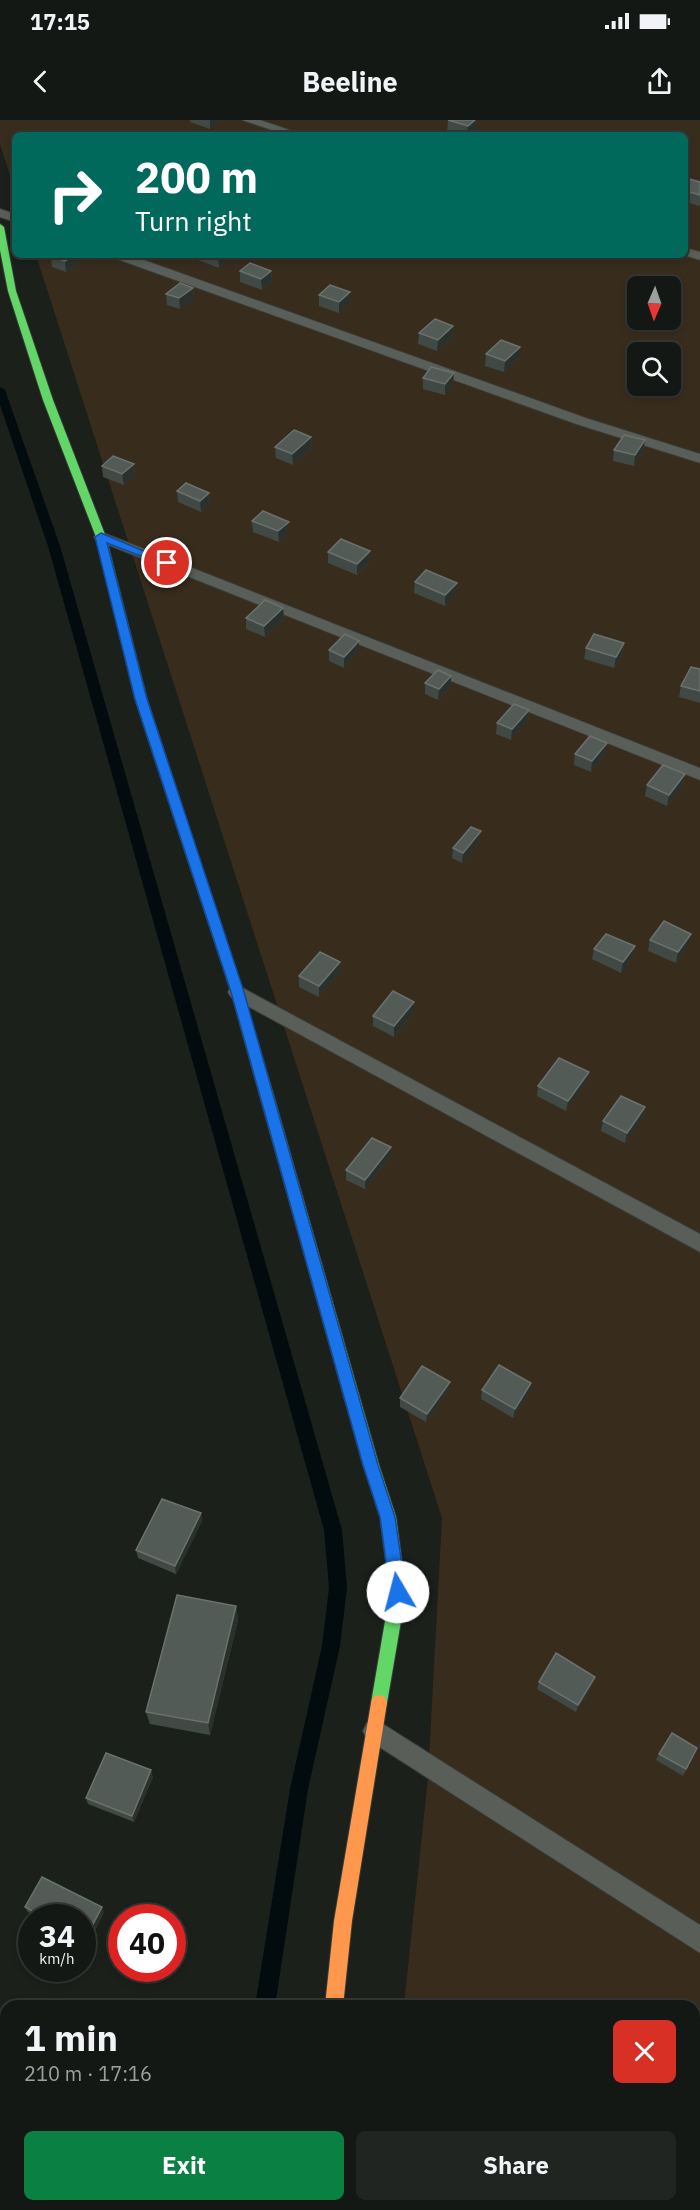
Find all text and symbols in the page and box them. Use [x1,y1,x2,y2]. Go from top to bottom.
text: 17:15 [30,7,90,36]
text: Beeline [302,64,398,99]
icon: back [24,65,57,98]
icon: share [643,65,676,98]
text: 200 m [135,150,258,205]
icon: right [36,156,114,234]
text: Turn right [135,203,252,238]
north arrow [627,276,681,330]
map controls [627,276,681,396]
button: search [627,342,681,396]
pin [141,537,192,588]
icon: arrive [150,546,183,579]
position arrow [366,1560,430,1624]
speed limit sign: 40 [108,1904,186,1982]
text: 34 [39,1916,75,1955]
text: km/h [39,1949,75,1968]
text: 1 min [24,2014,118,2061]
button: close [613,2020,676,2083]
text: 210 m · 17:16 [24,2060,152,2087]
button: Exit [24,2131,344,2200]
button: Share [356,2131,676,2200]

